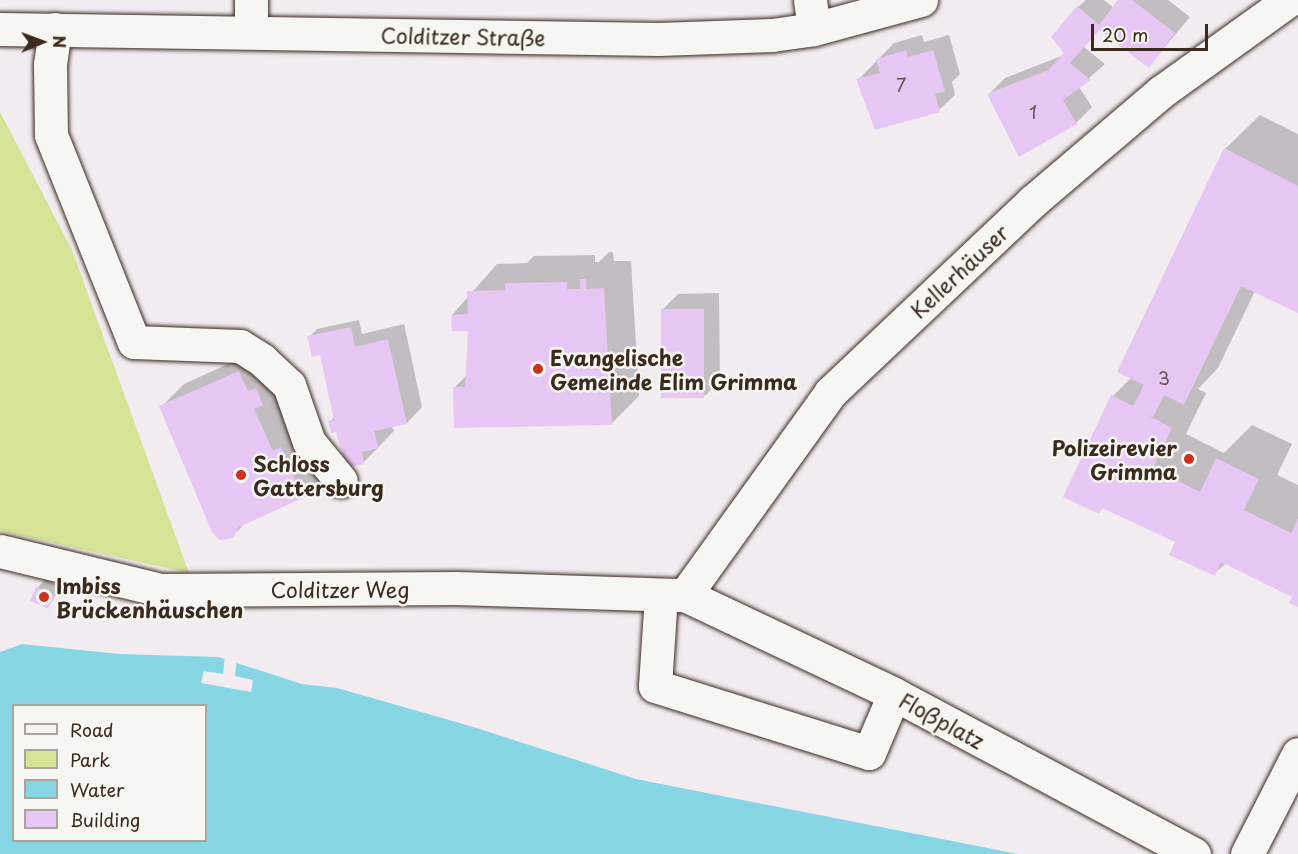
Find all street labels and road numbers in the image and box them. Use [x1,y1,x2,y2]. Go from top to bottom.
street label: Colditzer Straße [380,22,546,50]
street label: Kellerhäuser [905,219,1013,323]
street label: Colditzer Weg [270,576,410,602]
street label: Floßplatz [895,686,989,754]

